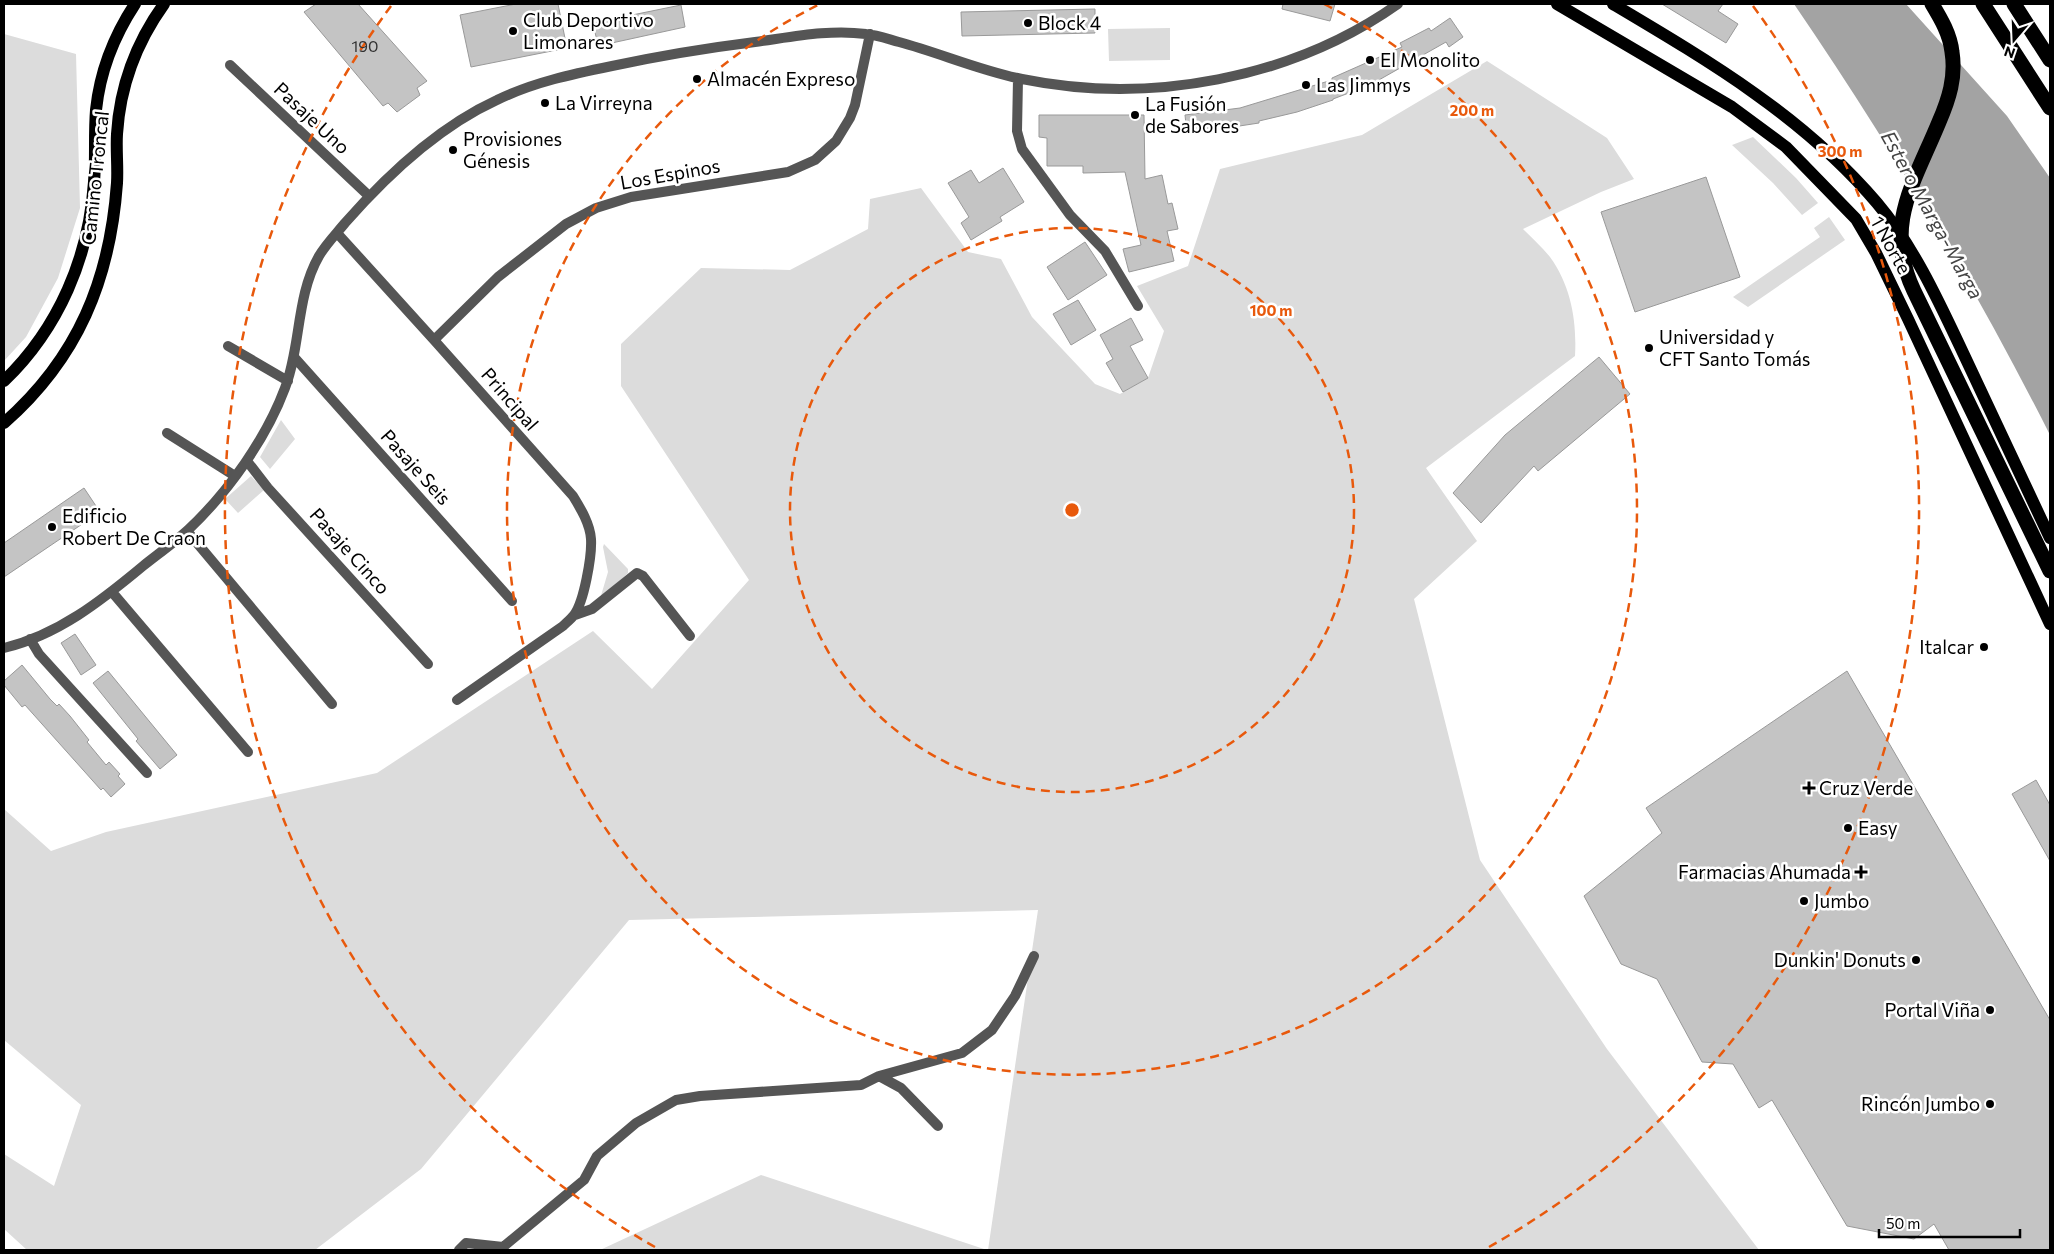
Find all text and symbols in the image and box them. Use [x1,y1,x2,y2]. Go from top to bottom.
place label: Club Deportivo Limonares [523,8,654,53]
place label: Block 4 [1038,11,1101,34]
north arrow [1989,15,2039,65]
marker: Block 4 [1022,17,1034,29]
marker: Club Deportivo Limonares [507,25,519,37]
house number: 190 [352,36,379,55]
text: N [2002,43,2017,63]
place label: El Monolito [1380,48,1480,71]
marker: El Monolito [1364,54,1376,66]
place label: Almacén Expreso [707,67,855,90]
marker: Almacén Expreso [691,73,703,85]
place label: Las Jimmys [1316,73,1411,96]
street label: Pasaje Uno [270,77,355,158]
marker: Las Jimmys [1300,79,1312,91]
place label: La Virreyna [555,91,653,114]
place label: La Fusión de Sabores [1145,92,1239,137]
marker: La Virreyna [539,97,551,109]
text: 200 m [1450,101,1494,119]
marker: La Fusión de Sabores [1129,109,1141,121]
street label: Camino Troncal [76,110,113,246]
water label: Estero Marga-Marga [1877,126,1989,303]
place label: Provisiones Génesis [463,127,562,172]
text: 300 m [1818,142,1862,160]
marker: Provisiones Génesis [447,144,459,156]
street label: Los Espinos [618,153,722,194]
street label: 1 Norte [1866,212,1917,278]
text: 100 m [1250,301,1292,319]
place label: Universidad y CFT Santo Tomás [1659,325,1810,370]
marker: Universidad y CFT Santo Tomás [1643,342,1655,354]
street label: Principal [477,363,544,435]
street label: Pasaje Seis [376,424,456,509]
centre of rings [1063,501,1081,519]
street label: Pasaje Cinco [306,503,395,599]
place label: Edificio Robert De Craon [62,504,206,549]
marker: Edificio Robert De Craon [46,521,58,533]
place label: Italcar [1919,635,1974,658]
marker: Italcar [1978,641,1990,653]
place label: Cruz Verde [1819,776,1913,799]
marker: Cruz Verde [1803,782,1815,794]
place label: Easy [1858,816,1898,839]
marker: Easy [1842,822,1854,834]
place label: Farmacias Ahumada [1678,860,1851,883]
marker: Farmacias Ahumada [1855,866,1867,878]
place label: Jumbo [1814,889,1869,912]
marker: Jumbo [1798,895,1810,907]
place label: Dunkin' Donuts [1774,948,1906,971]
marker: Dunkin' Donuts [1910,954,1922,966]
place label: Portal Viña [1885,998,1980,1021]
marker: Portal Viña [1984,1004,1996,1016]
place label: Rincón Jumbo [1861,1092,1980,1115]
marker: Rincón Jumbo [1984,1098,1996,1110]
scale bar [1879,1206,2020,1238]
text: 50 m [1886,1214,1920,1232]

